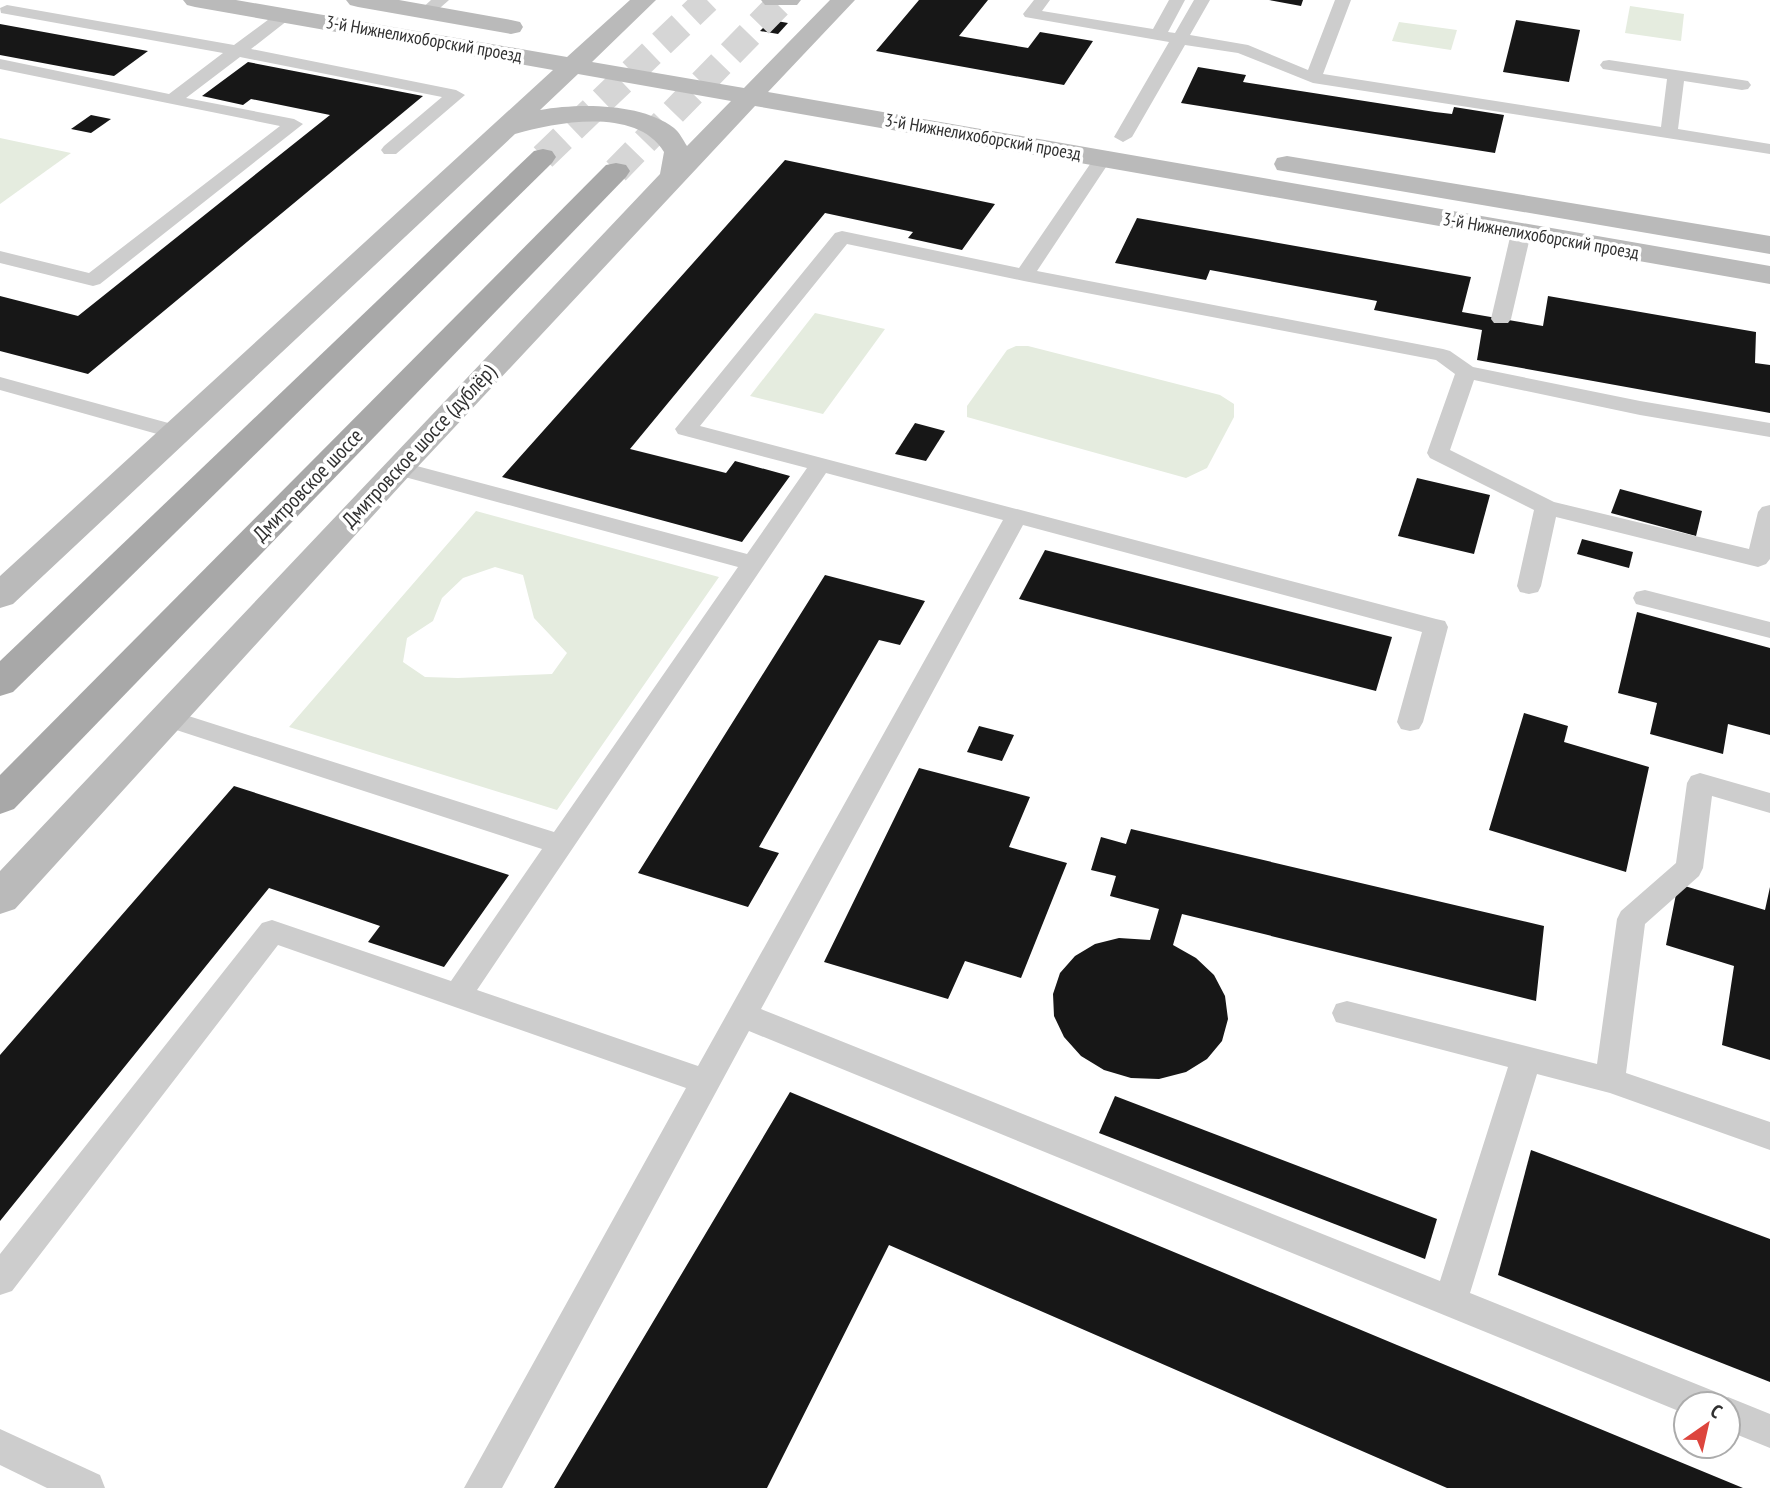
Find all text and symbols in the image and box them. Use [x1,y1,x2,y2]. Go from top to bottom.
street label: 3-й Нижнелихоборский проезд [324,10,524,67]
street label: 3-й Нижнелихоборский проезд [883,108,1083,165]
street label: 3-й Нижнелихоборский проезд [1441,207,1641,264]
street label: Дмитровское шоссе (дублёр) [336,358,501,533]
street label: Дмитровское шоссе [247,422,368,547]
north arrow [1672,1390,1742,1460]
text: С [1706,1399,1727,1423]

